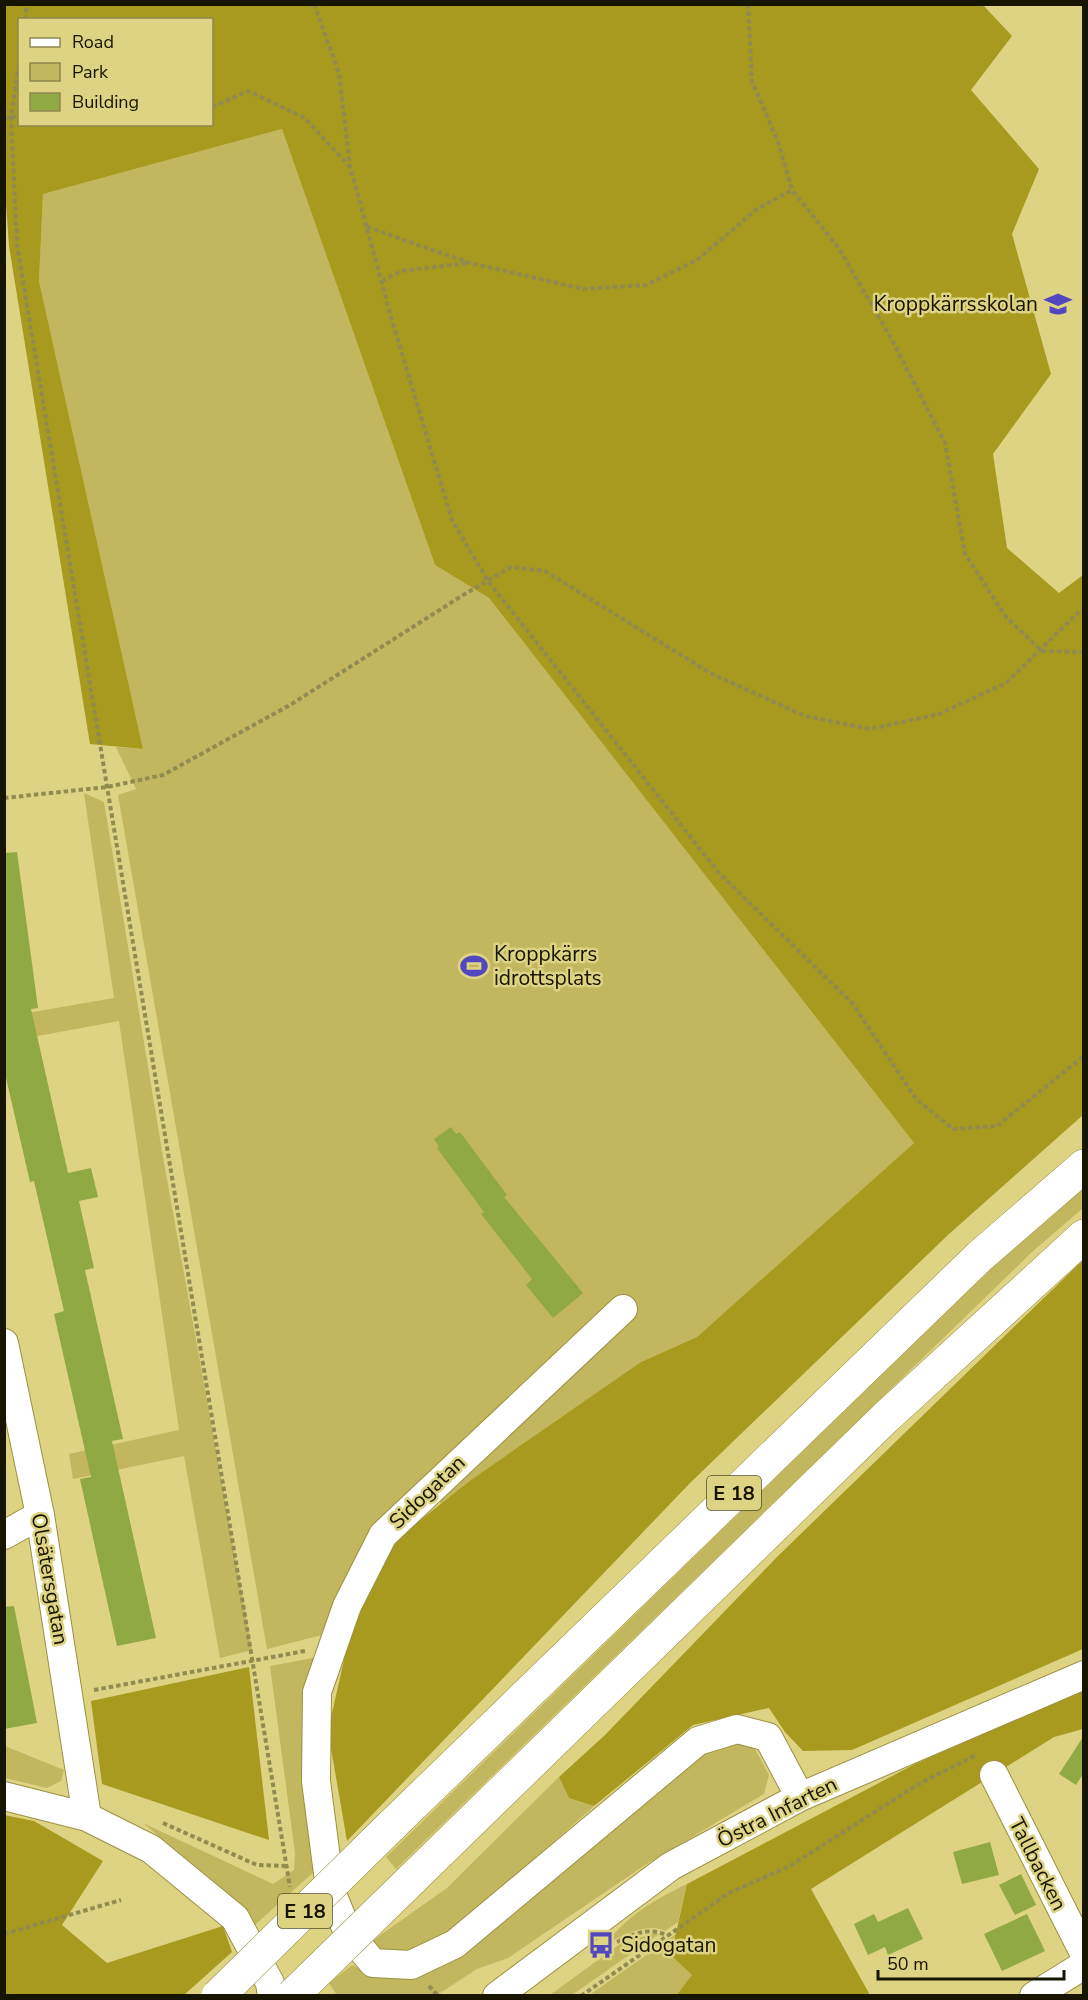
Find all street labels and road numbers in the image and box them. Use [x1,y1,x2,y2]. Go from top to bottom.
street label: Sidogatan [383,1449,471,1535]
road number: E 18 [707,1476,761,1510]
street label: Olsätersgatan [25,1511,75,1647]
street label: Östra Infarten [712,1770,842,1854]
street label: Tallbacken [1003,1813,1073,1915]
road number: E 18 [278,1894,332,1928]

